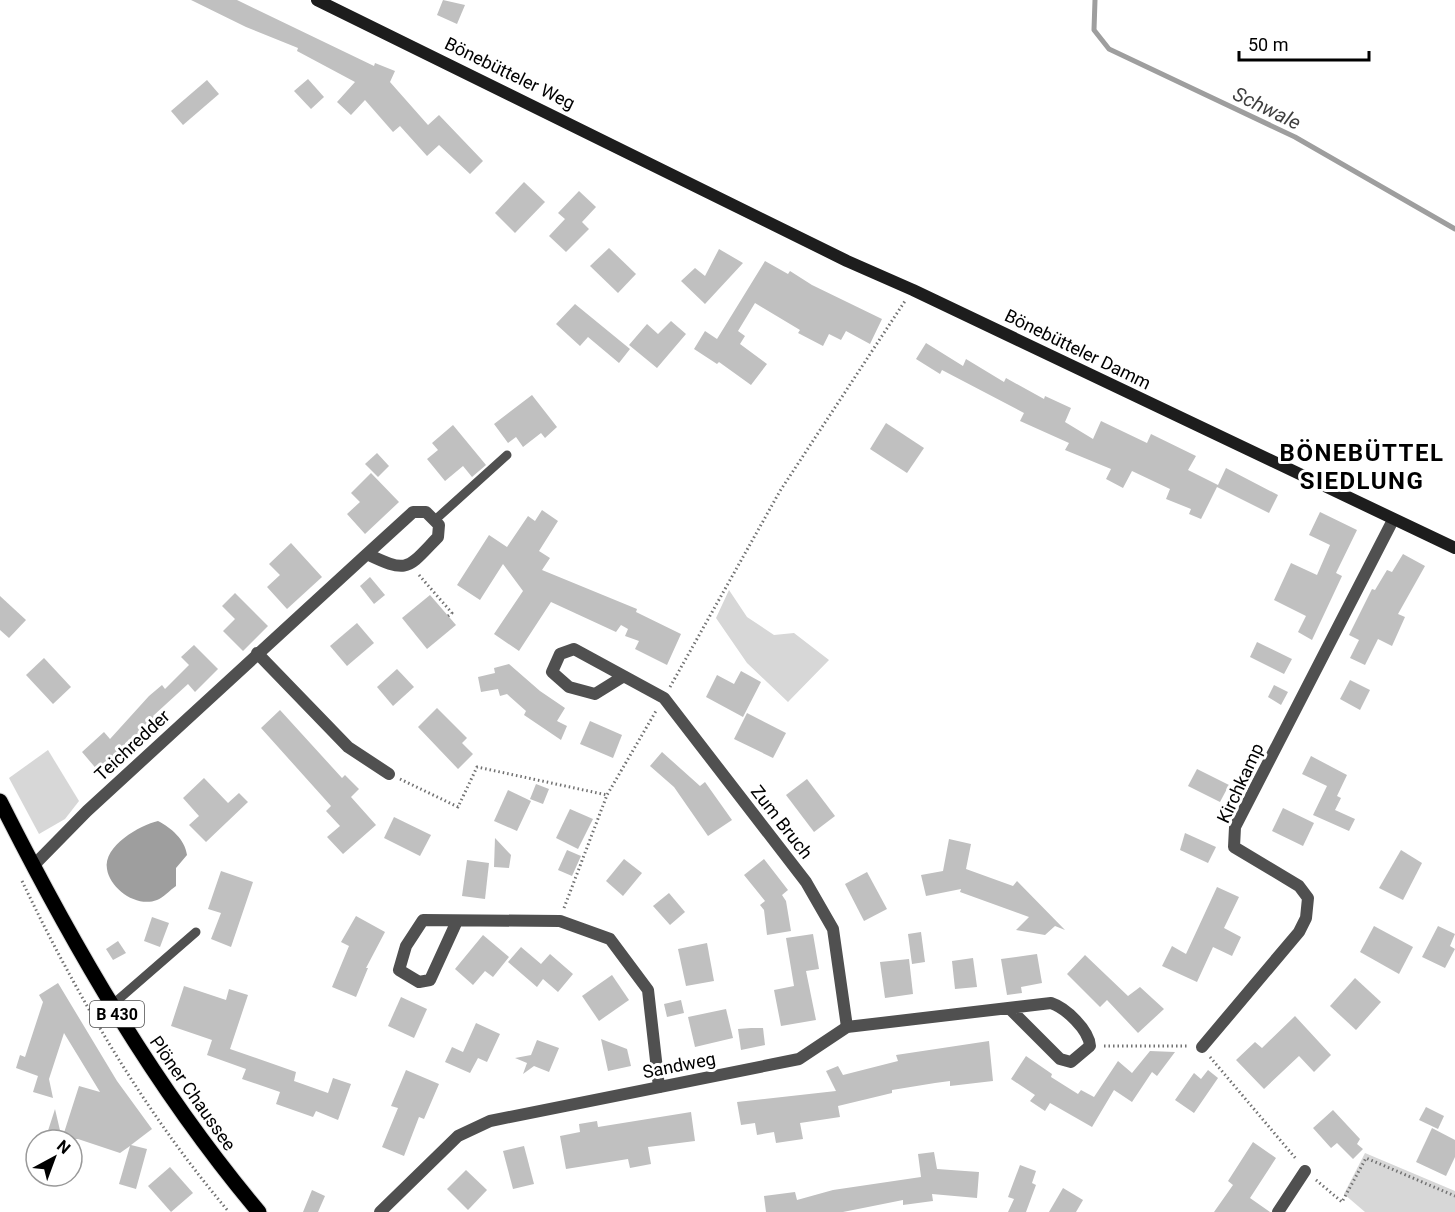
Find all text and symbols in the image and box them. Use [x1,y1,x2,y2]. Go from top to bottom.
scale bar [1239,24,1370,62]
street label: Bönebütteler Weg [442,32,578,114]
text: 50 m [1248,34,1288,55]
water label: Schwale [1229,81,1305,135]
street label: Bönebütteler Damm [1002,304,1154,394]
district label: BÖNEBÜTTEL SIEDLUNG [1280,439,1444,495]
street label: Teichredder [90,705,174,785]
street label: Kirchkamp [1212,740,1268,826]
street label: Zum Bruch [747,781,817,863]
road number: B 430 [90,1001,144,1027]
street label: Plöner Chaussee [146,1032,240,1154]
street label: Sandweg [641,1048,717,1082]
north arrow [24,1128,84,1188]
text: N [53,1136,74,1158]

